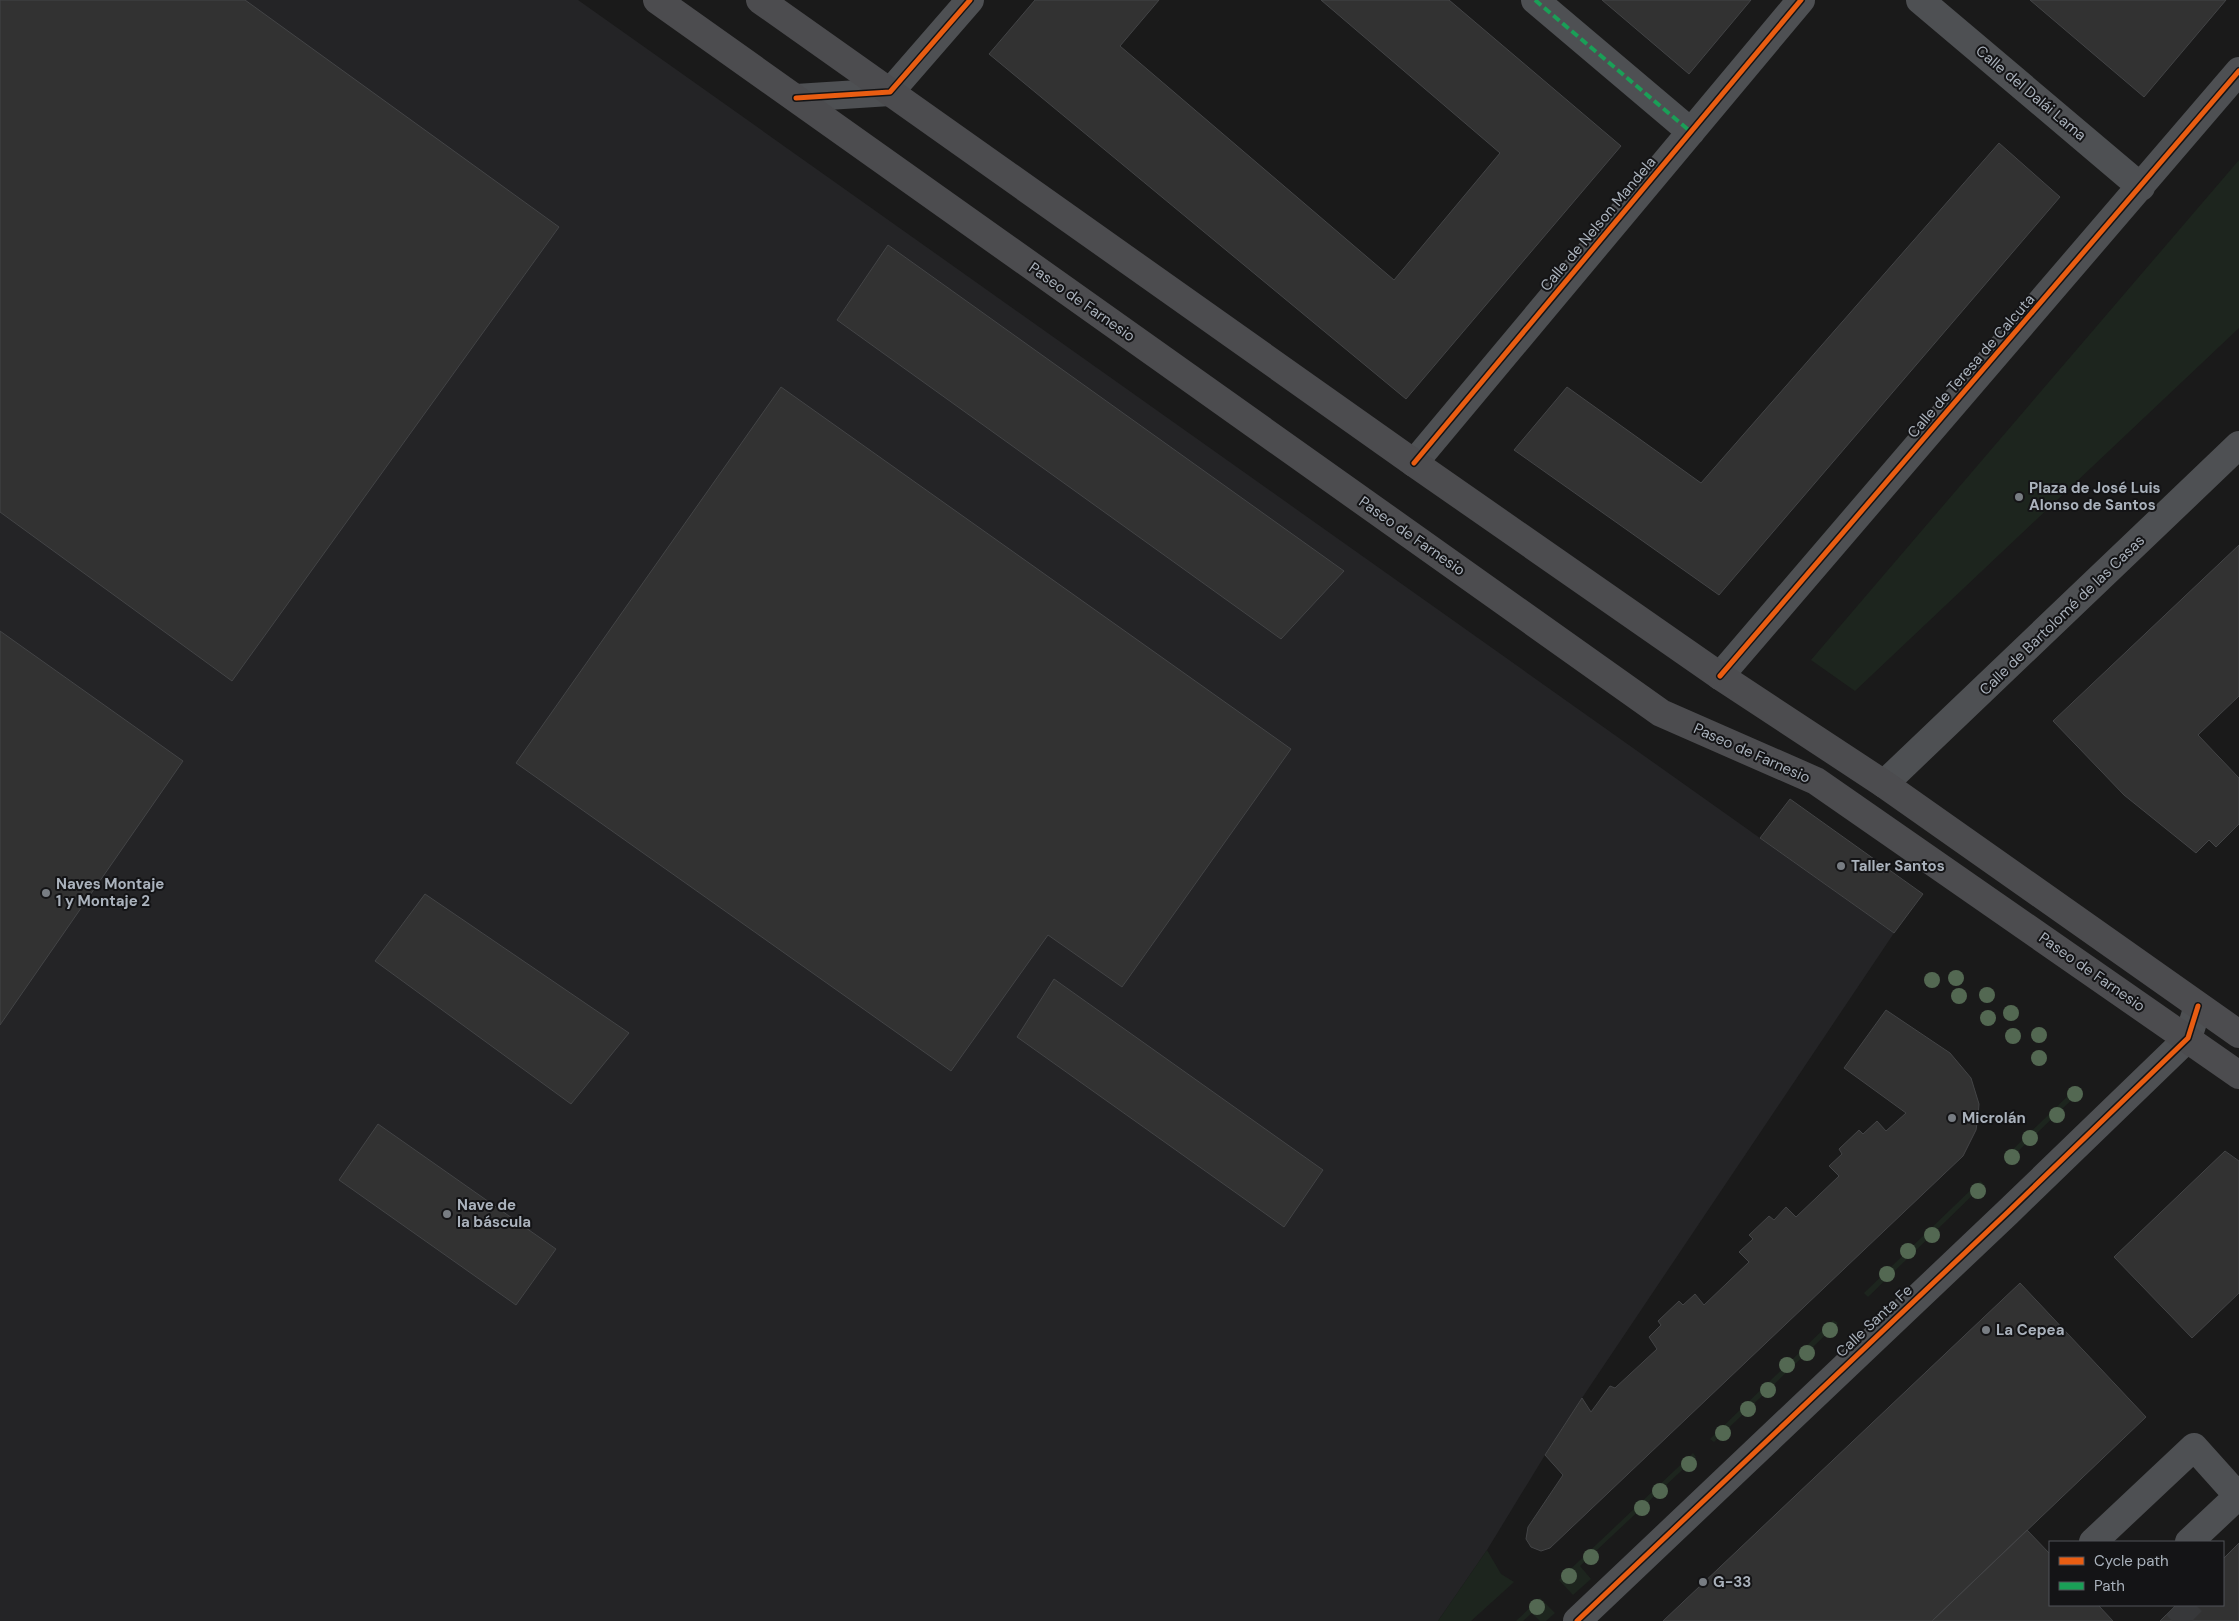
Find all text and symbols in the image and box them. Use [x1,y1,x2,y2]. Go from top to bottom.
street label: Calle del Dalái Lama [1972,41,2090,145]
street label: Calle de Nelson Mandela [1536,152,1660,296]
street label: Paseo de Farnesio [1025,258,1139,346]
street label: Calle de Teresa de Calcuta [1903,290,2039,442]
place label: Plaza de José Luis Alonso de Santos [2029,478,2161,515]
marker: Plaza de José Luis Alonso de Santos [2013,491,2025,503]
street label: Paseo de Farnesio [1355,492,1469,580]
street label: Calle de Bartolomé de las Casas [1975,531,2149,699]
street label: Paseo de Farnesio [1690,718,1814,788]
place label: Taller Santos [1851,856,1945,876]
marker: Taller Santos [1835,860,1847,872]
place label: Naves Montaje 1 y Montaje 2 [56,874,164,911]
marker: Naves Montaje 1 y Montaje 2 [40,887,52,899]
street label: Paseo de Farnesio [2035,928,2149,1016]
place label: Microlán [1962,1108,2026,1128]
marker: Microlán [1946,1112,1958,1124]
place label: Nave de la báscula [457,1195,531,1232]
marker: Nave de la báscula [441,1208,453,1220]
street label: Calle Santa Fe [1831,1280,1917,1362]
place label: La Cepea [1996,1320,2064,1340]
marker: La Cepea [1980,1324,1992,1336]
legend [2049,1541,2224,1606]
text: Cycle path [2094,1551,2169,1571]
place label: G-33 [1713,1572,1751,1592]
marker: G-33 [1697,1576,1709,1588]
text: Path [2094,1576,2125,1596]

